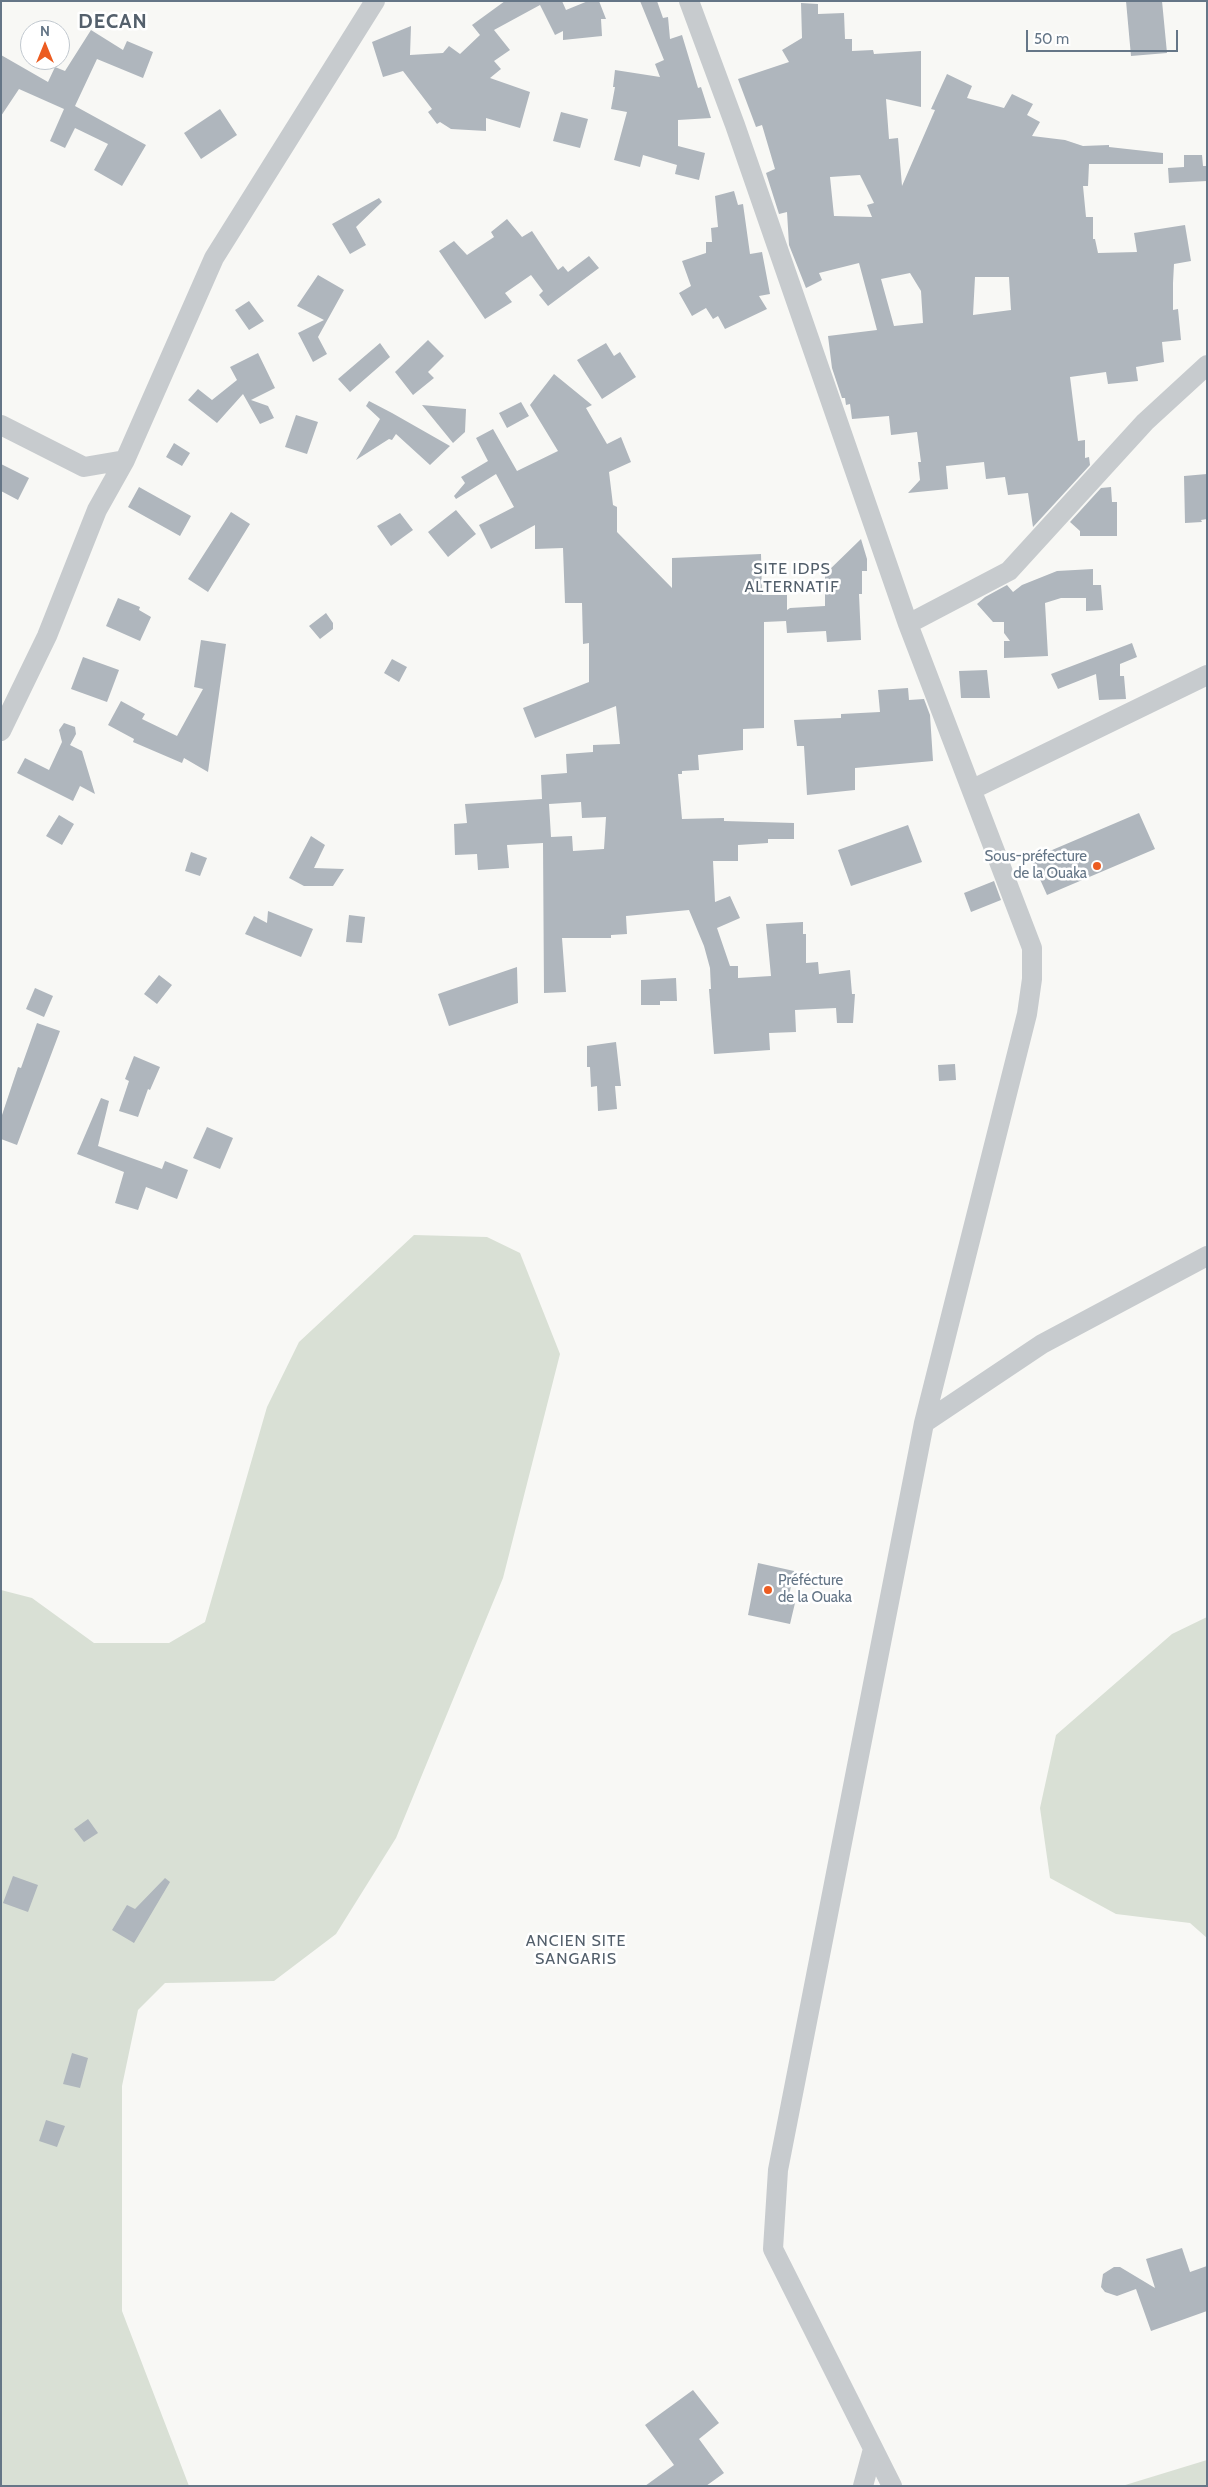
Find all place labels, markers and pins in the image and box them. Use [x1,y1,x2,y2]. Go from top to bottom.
place label: Sous-préfecture de la Ouaka [985,848,1087,883]
marker: Sous-préfecture de la Ouaka [1091,860,1103,872]
place label: Préfécture de la Ouaka [778,1572,852,1607]
marker: Préfécture de la Ouaka [762,1584,774,1596]

